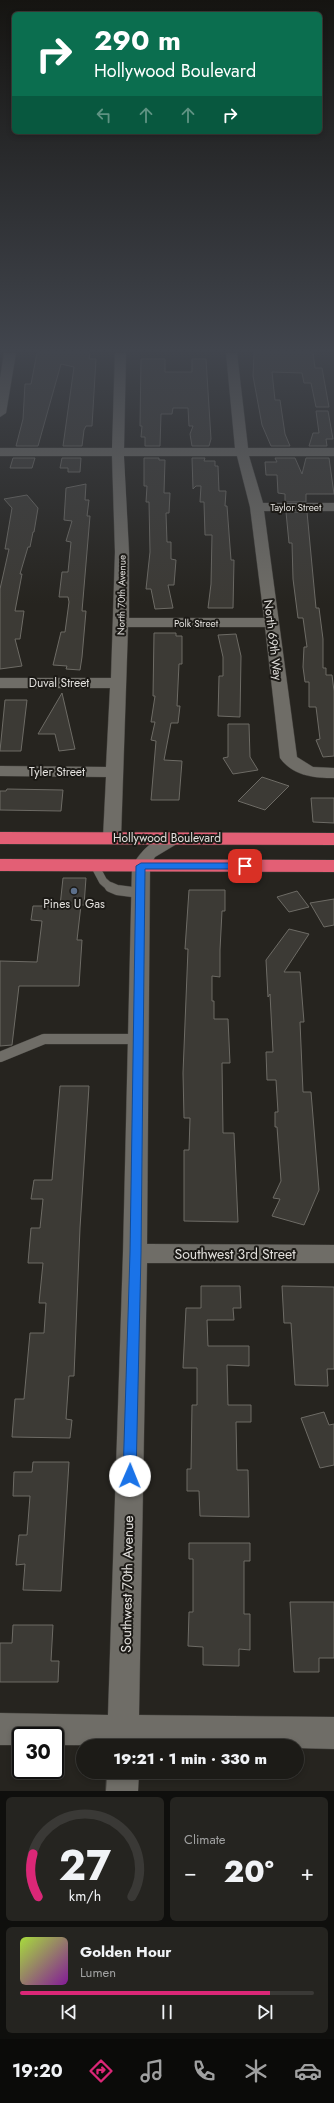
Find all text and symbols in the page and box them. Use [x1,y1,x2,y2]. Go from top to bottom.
text: 290 m [94,20,181,61]
icon: right [28,28,80,80]
text: Hollywood Boulevard [94,58,256,84]
icon: left [93,104,115,126]
icon: ahead [135,104,157,126]
icon: ahead [177,104,199,126]
icon: right [219,104,241,126]
street label: Taylor Street [271,500,322,515]
street label: North 70th Avenue [113,555,130,635]
street label: North 69th Way [259,599,287,682]
street label: Polk Street [174,616,219,631]
street label: Duval Street [29,674,89,692]
street label: Tyler Street [29,763,85,781]
street label: Hollywood Boulevard [113,829,221,847]
pin [228,849,262,883]
icon: arrive [234,855,256,877]
marker: Pines U Gas [69,886,79,896]
place label: Pines U Gas [43,895,105,913]
street label: Southwest 3rd Street [174,1244,296,1264]
position arrow [109,1455,151,1497]
street label: Southwest 70th Avenue [116,1515,138,1653]
speed limit sign: 30 [12,1727,64,1779]
text: 19:21 · 1 min · 330 m [113,1748,267,1770]
text: Climate [184,1830,225,1849]
text: 27 [59,1835,111,1896]
text: 20° [224,1850,274,1893]
text: − [184,1856,197,1888]
text: + [300,1856,314,1888]
text: km/h [69,1886,101,1906]
text: Golden Hour [80,1941,172,1963]
text: Lumen [80,1963,116,1982]
icon: previous [58,2001,80,2023]
icon: pause [156,2001,178,2023]
icon: next [254,2001,276,2023]
icon: directions [87,2057,115,2085]
icon: music [138,2057,166,2085]
icon: phone [190,2057,218,2085]
icon: climate [242,2057,270,2085]
icon: car [294,2057,322,2085]
text: 19:20 [12,2058,63,2084]

